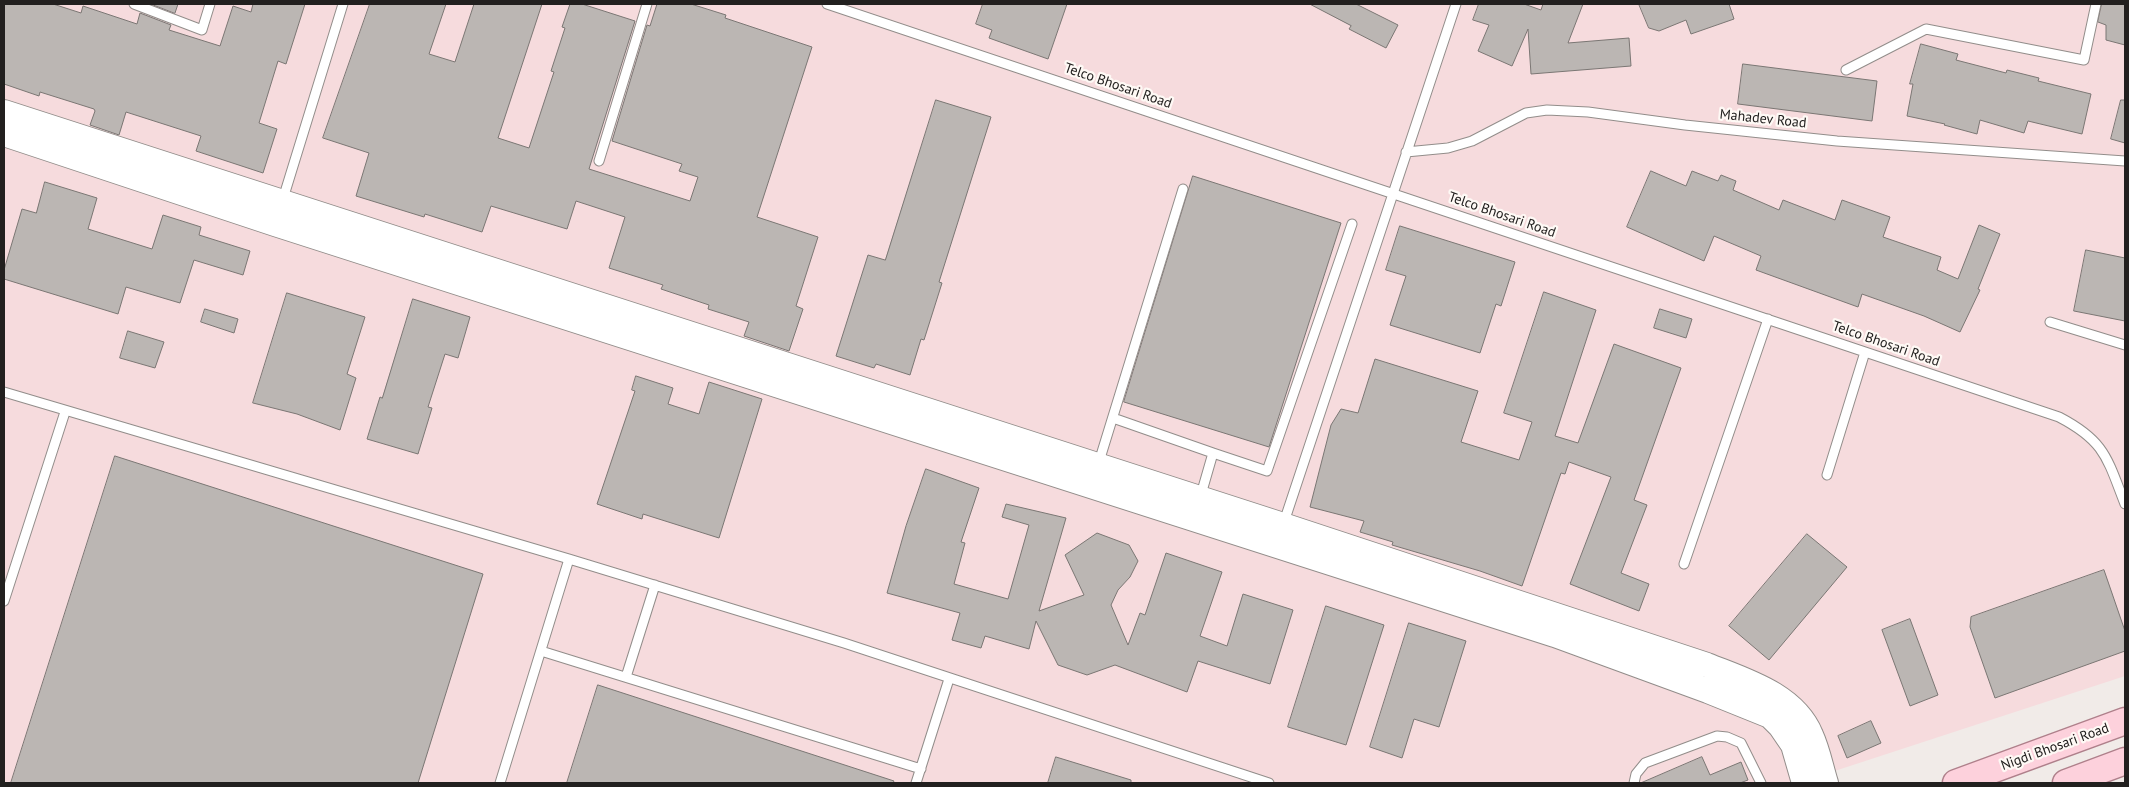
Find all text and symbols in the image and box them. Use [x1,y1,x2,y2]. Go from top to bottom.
street label: Telco Bhosari Road [1062,60,1174,112]
street label: Mahadev Road [1719,106,1807,132]
street label: Telco Bhosari Road [1446,189,1558,241]
street label: Telco Bhosari Road [1830,318,1942,370]
street label: Nigdi Bhosari Road [1999,720,2111,774]

